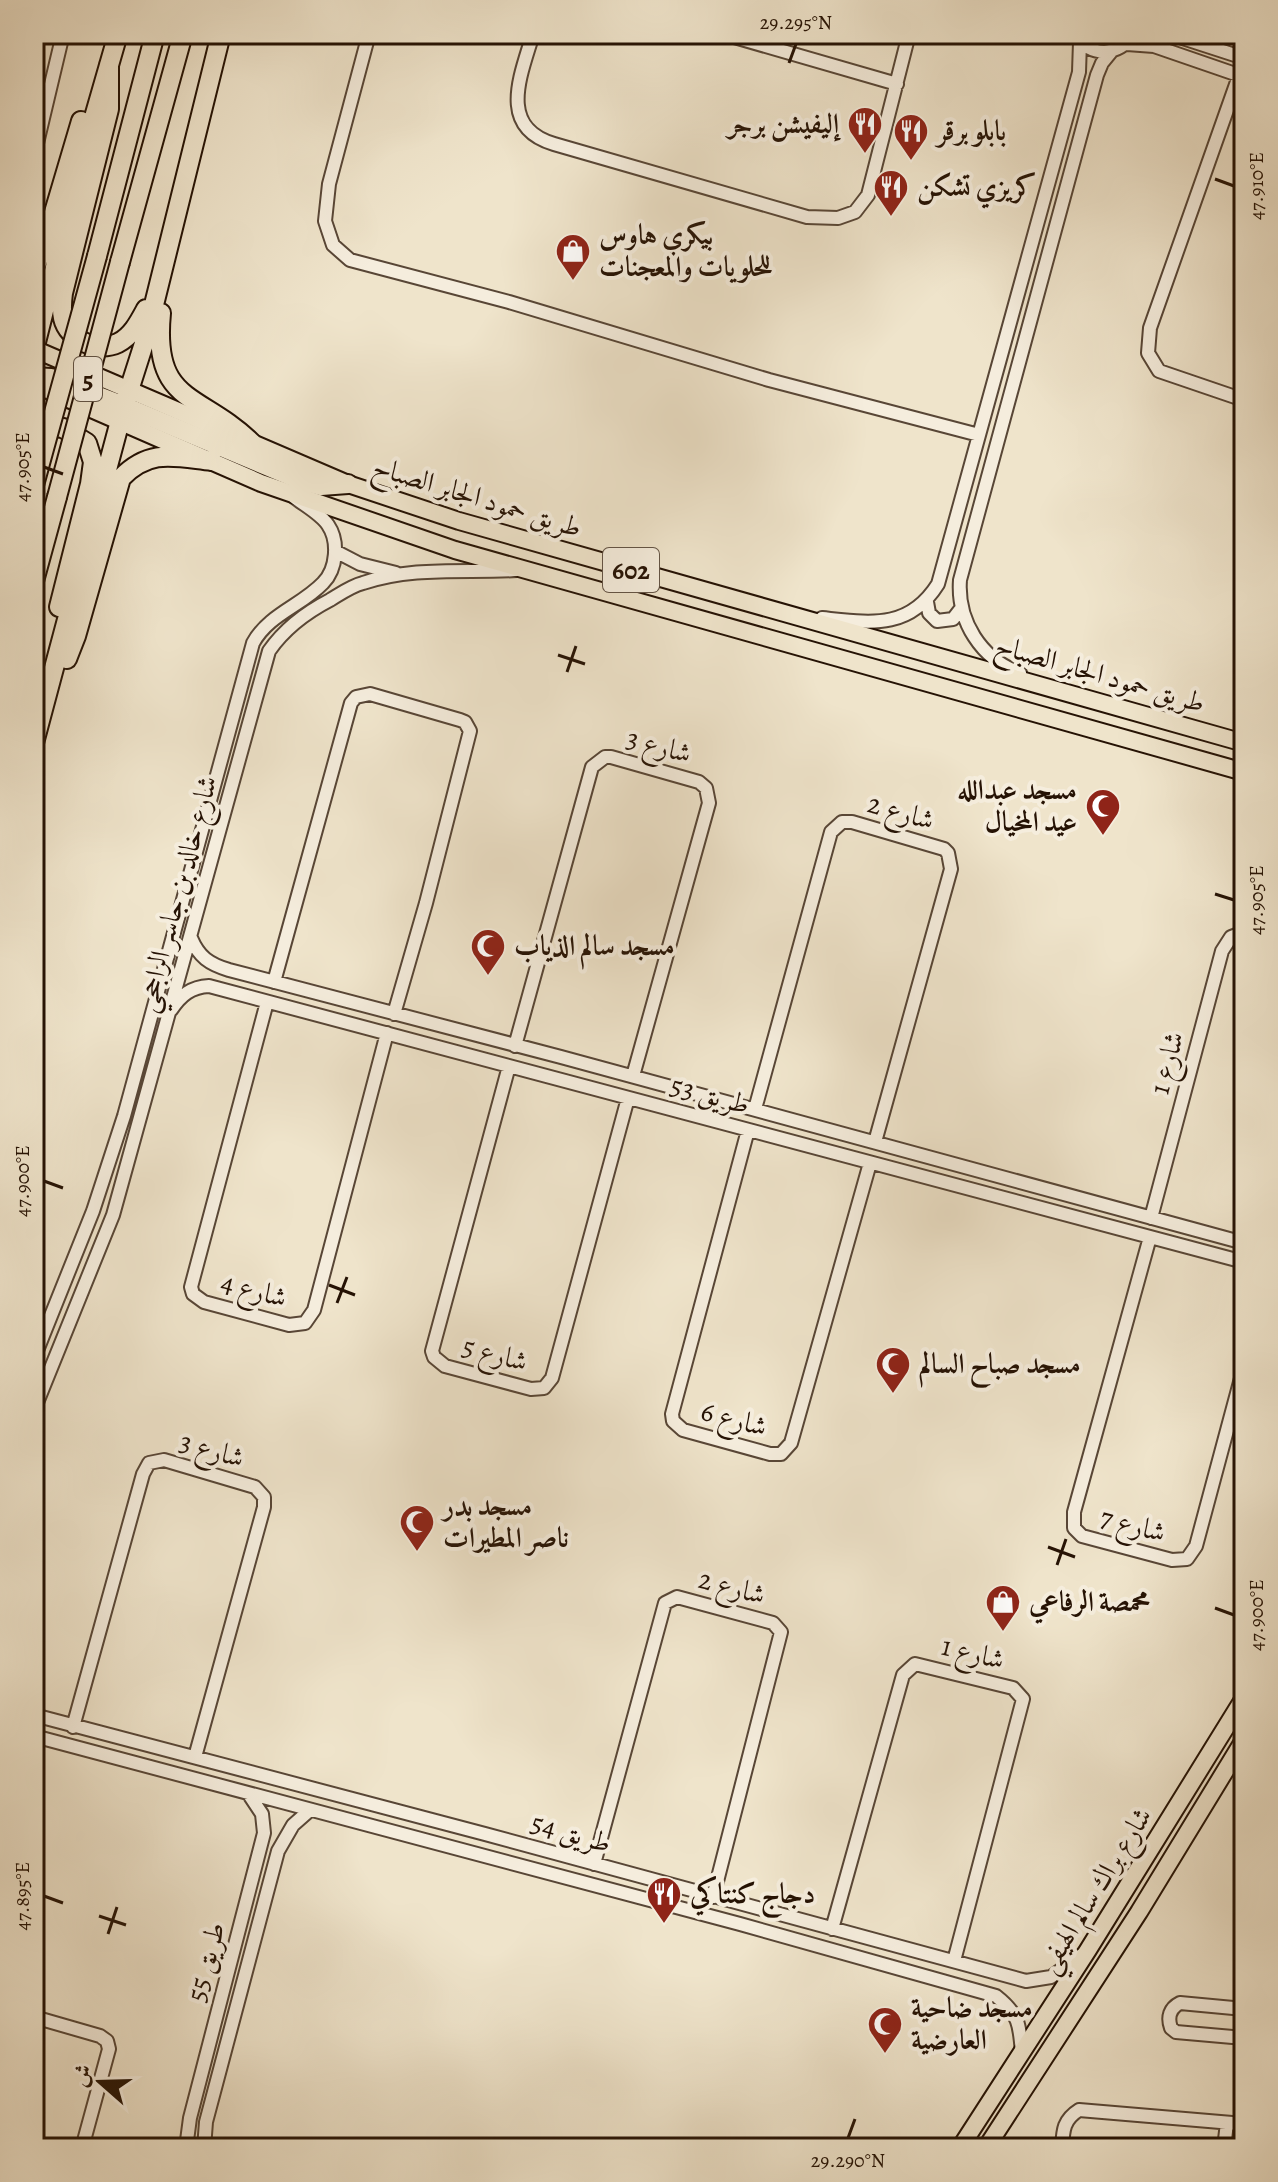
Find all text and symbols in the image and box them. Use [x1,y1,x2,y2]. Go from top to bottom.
text: 29.295°N [760,9,832,36]
place label: إليفيشن برجر [725,105,841,143]
restaurant icon: إليفيشن برجر [846,105,884,155]
restaurant icon: بابلو برقر [892,112,930,162]
place label: بابلو برقر [934,112,1006,150]
text: 47.910°E [1243,152,1270,220]
restaurant icon: كريزي تشكن [872,168,910,218]
place label: كريزي تشكن [917,168,1036,209]
place label: بيكري هاوس للحلويات والمعجنات [599,216,773,286]
shop icon: بيكري هاوس للحلويات والمعجنات [554,232,592,282]
road number: 5 [74,357,102,401]
text: 47.905°E [9,432,36,502]
street label: طريق حمود الجابر الصباح [366,447,586,553]
road number: 602 [603,548,659,592]
street label: طريق حمود الجابر الصباح [989,626,1210,728]
street label: شارع 3 [621,719,696,777]
street label: شارع خالد بن جاسر الراجحي [127,771,234,1018]
place label: مسجد عبدالله عيد المخيال [957,771,1077,841]
street label: شارع 2 [862,784,939,843]
mosque icon: مسجد عبدالله عيد المخيال [1084,787,1122,837]
text: 47.905°E [1243,865,1270,935]
mosque icon: مسجد سالم الذياب [469,927,507,977]
place label: مسجد سالم الذياب [514,927,675,970]
street label: شارع 1 [1140,1027,1197,1100]
street label: طريق 53 [666,1066,754,1124]
text: 47.900°E [9,1145,36,1217]
street label: شارع 4 [216,1263,291,1321]
street label: شارع 5 [457,1327,532,1385]
mosque icon: مسجد صباح السالم [874,1345,912,1395]
place label: مسجد صباح السالم [919,1345,1081,1389]
street label: شارع 6 [696,1392,771,1450]
street label: شارع 3 [174,1423,249,1481]
place label: مسجد بدر ناصر المطيرات [440,1487,569,1557]
street label: شارع 7 [1095,1498,1170,1556]
mosque icon: مسجد بدر ناصر المطيرات [398,1503,436,1553]
street label: شارع 2 [693,1560,770,1618]
text: 47.900°E [1243,1579,1270,1651]
shop icon: محمصة الرفاعي [984,1583,1022,1633]
place label: محمصة الرفاعي [1028,1583,1150,1624]
street label: شارع 1 [937,1627,1009,1683]
street label: شارع براك سالم الهيفي [1029,1800,1168,1984]
street label: طريق 54 [527,1804,615,1862]
text: 47.895°E [9,1862,36,1930]
restaurant icon: دجاج كنتاكي [645,1875,683,1925]
place label: دجاج كنتاكي [689,1875,815,1919]
street label: طريق 55 [177,1918,235,2006]
place label: مسجد ضاحية العارضية [911,1989,1033,2059]
mosque icon: مسجد ضاحية العارضية [866,2005,904,2055]
north arrow [60,2042,140,2122]
text: ش [64,2060,100,2091]
text: 29.290°N [811,2147,885,2174]

